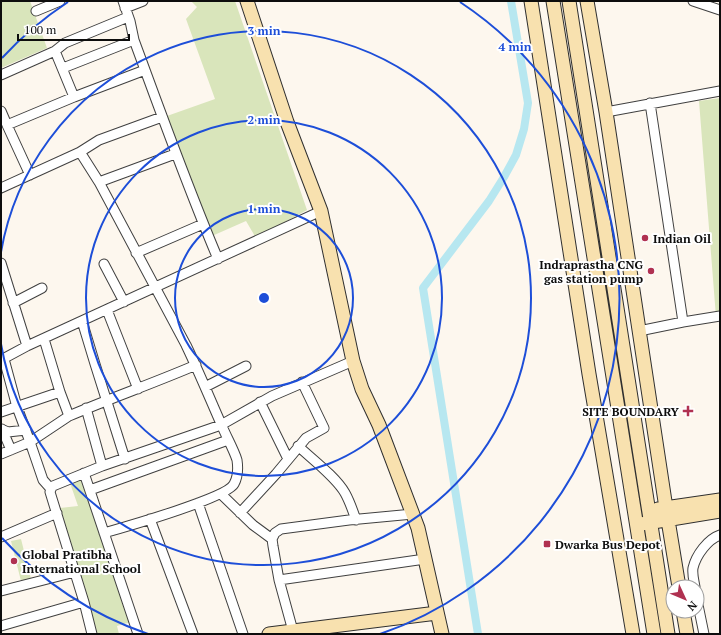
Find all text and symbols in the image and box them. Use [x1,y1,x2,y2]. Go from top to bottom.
scale bar [18,16,129,42]
text: 100 m [24,22,57,37]
text: 3 min [248,23,281,38]
text: 4 min [499,39,532,54]
text: 2 min [248,112,281,127]
text: 1 min [248,201,281,216]
place label: Indian Oil [653,231,711,246]
marker: Indian Oil [640,233,650,243]
place label: Indraprastha CNG gas station pump [539,257,643,286]
marker: Indraprastha CNG gas station pump [646,266,656,276]
centre of rings [257,291,271,305]
place label: SITE BOUNDARY [582,404,680,419]
marker: SITE BOUNDARY [682,405,694,417]
place label: Dwarka Bus Depot [555,537,661,552]
marker: Dwarka Bus Depot [542,539,552,549]
place label: Global Pratibha International School [22,547,141,576]
marker: Global Pratibha International School [9,556,19,566]
north arrow [665,579,705,619]
text: N [684,598,700,614]

